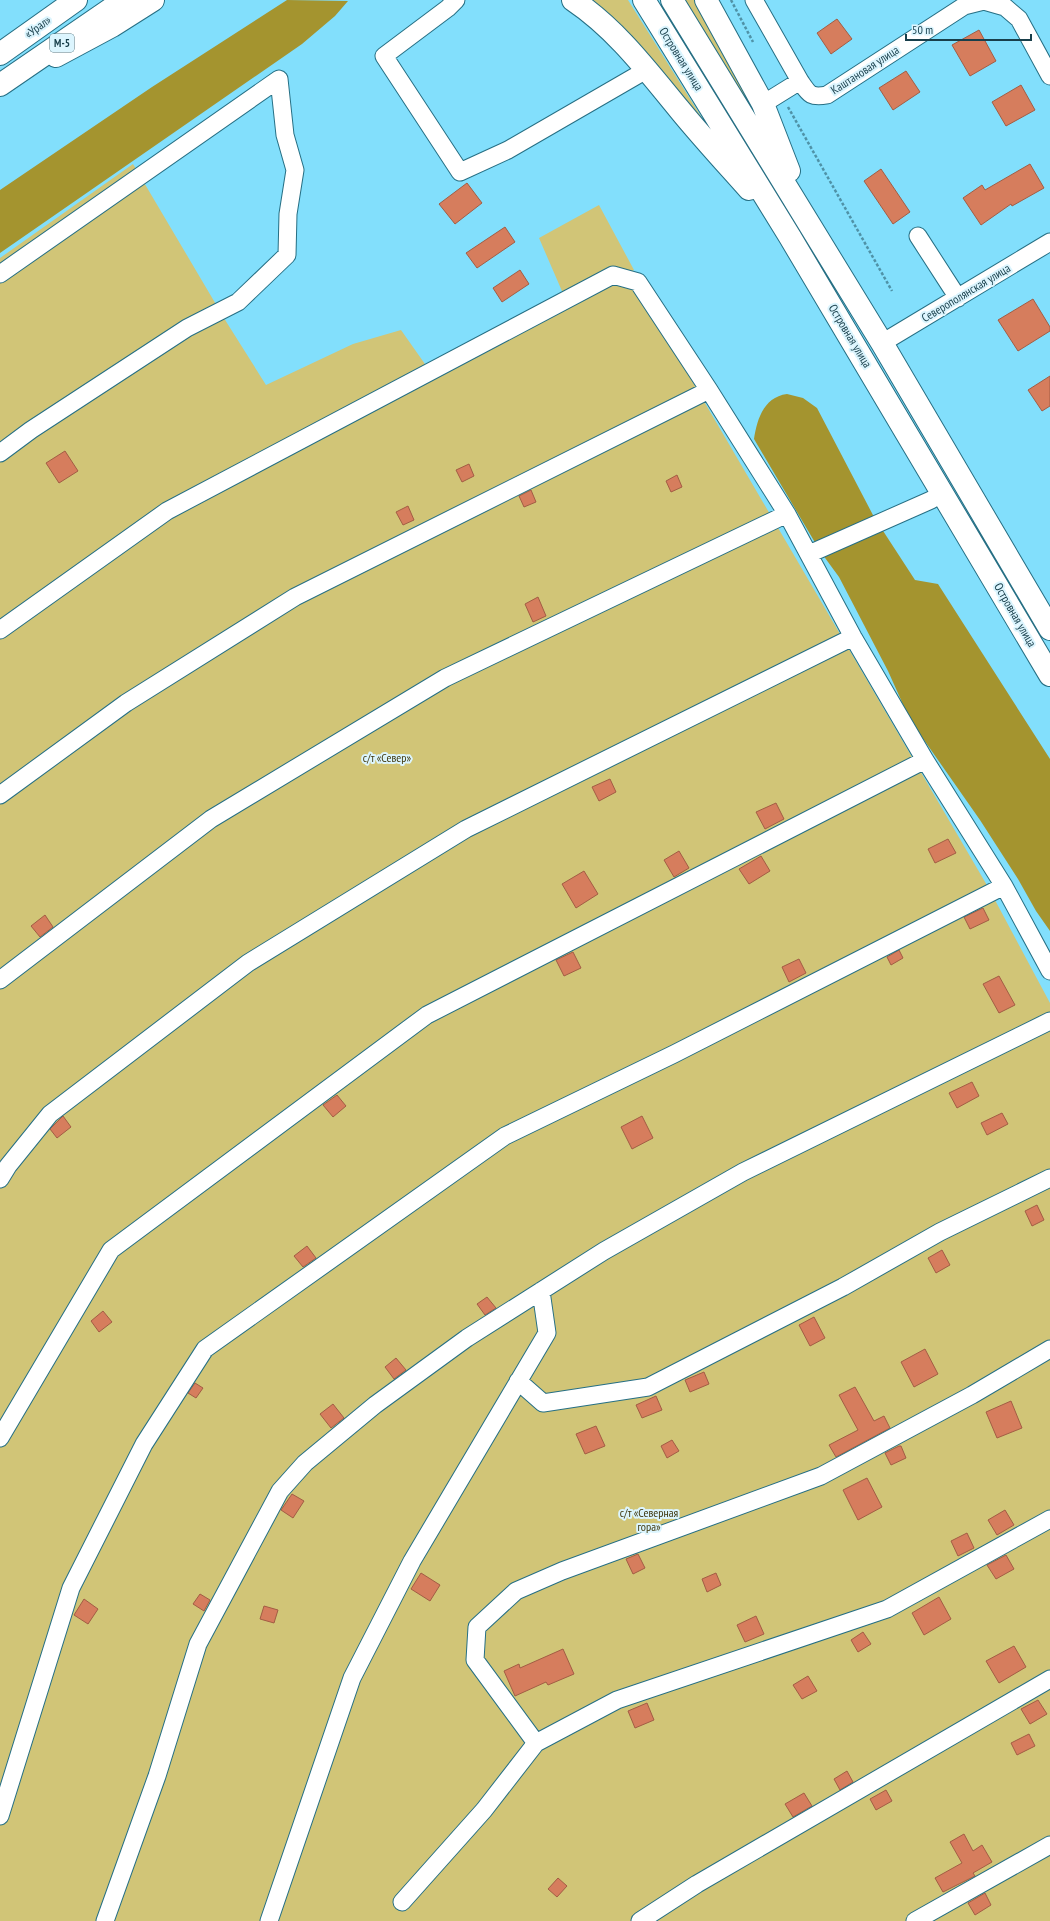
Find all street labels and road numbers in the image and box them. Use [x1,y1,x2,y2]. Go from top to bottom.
street label: «Урал» [22,12,54,41]
street label: Островная улица [656,24,707,93]
road number: М-5 [50,34,74,52]
street label: Каштановая улица [828,42,902,97]
street label: Северополянская улица [919,260,1013,325]
street label: Островная улица [826,301,875,370]
street label: Островная улица [991,580,1040,650]

